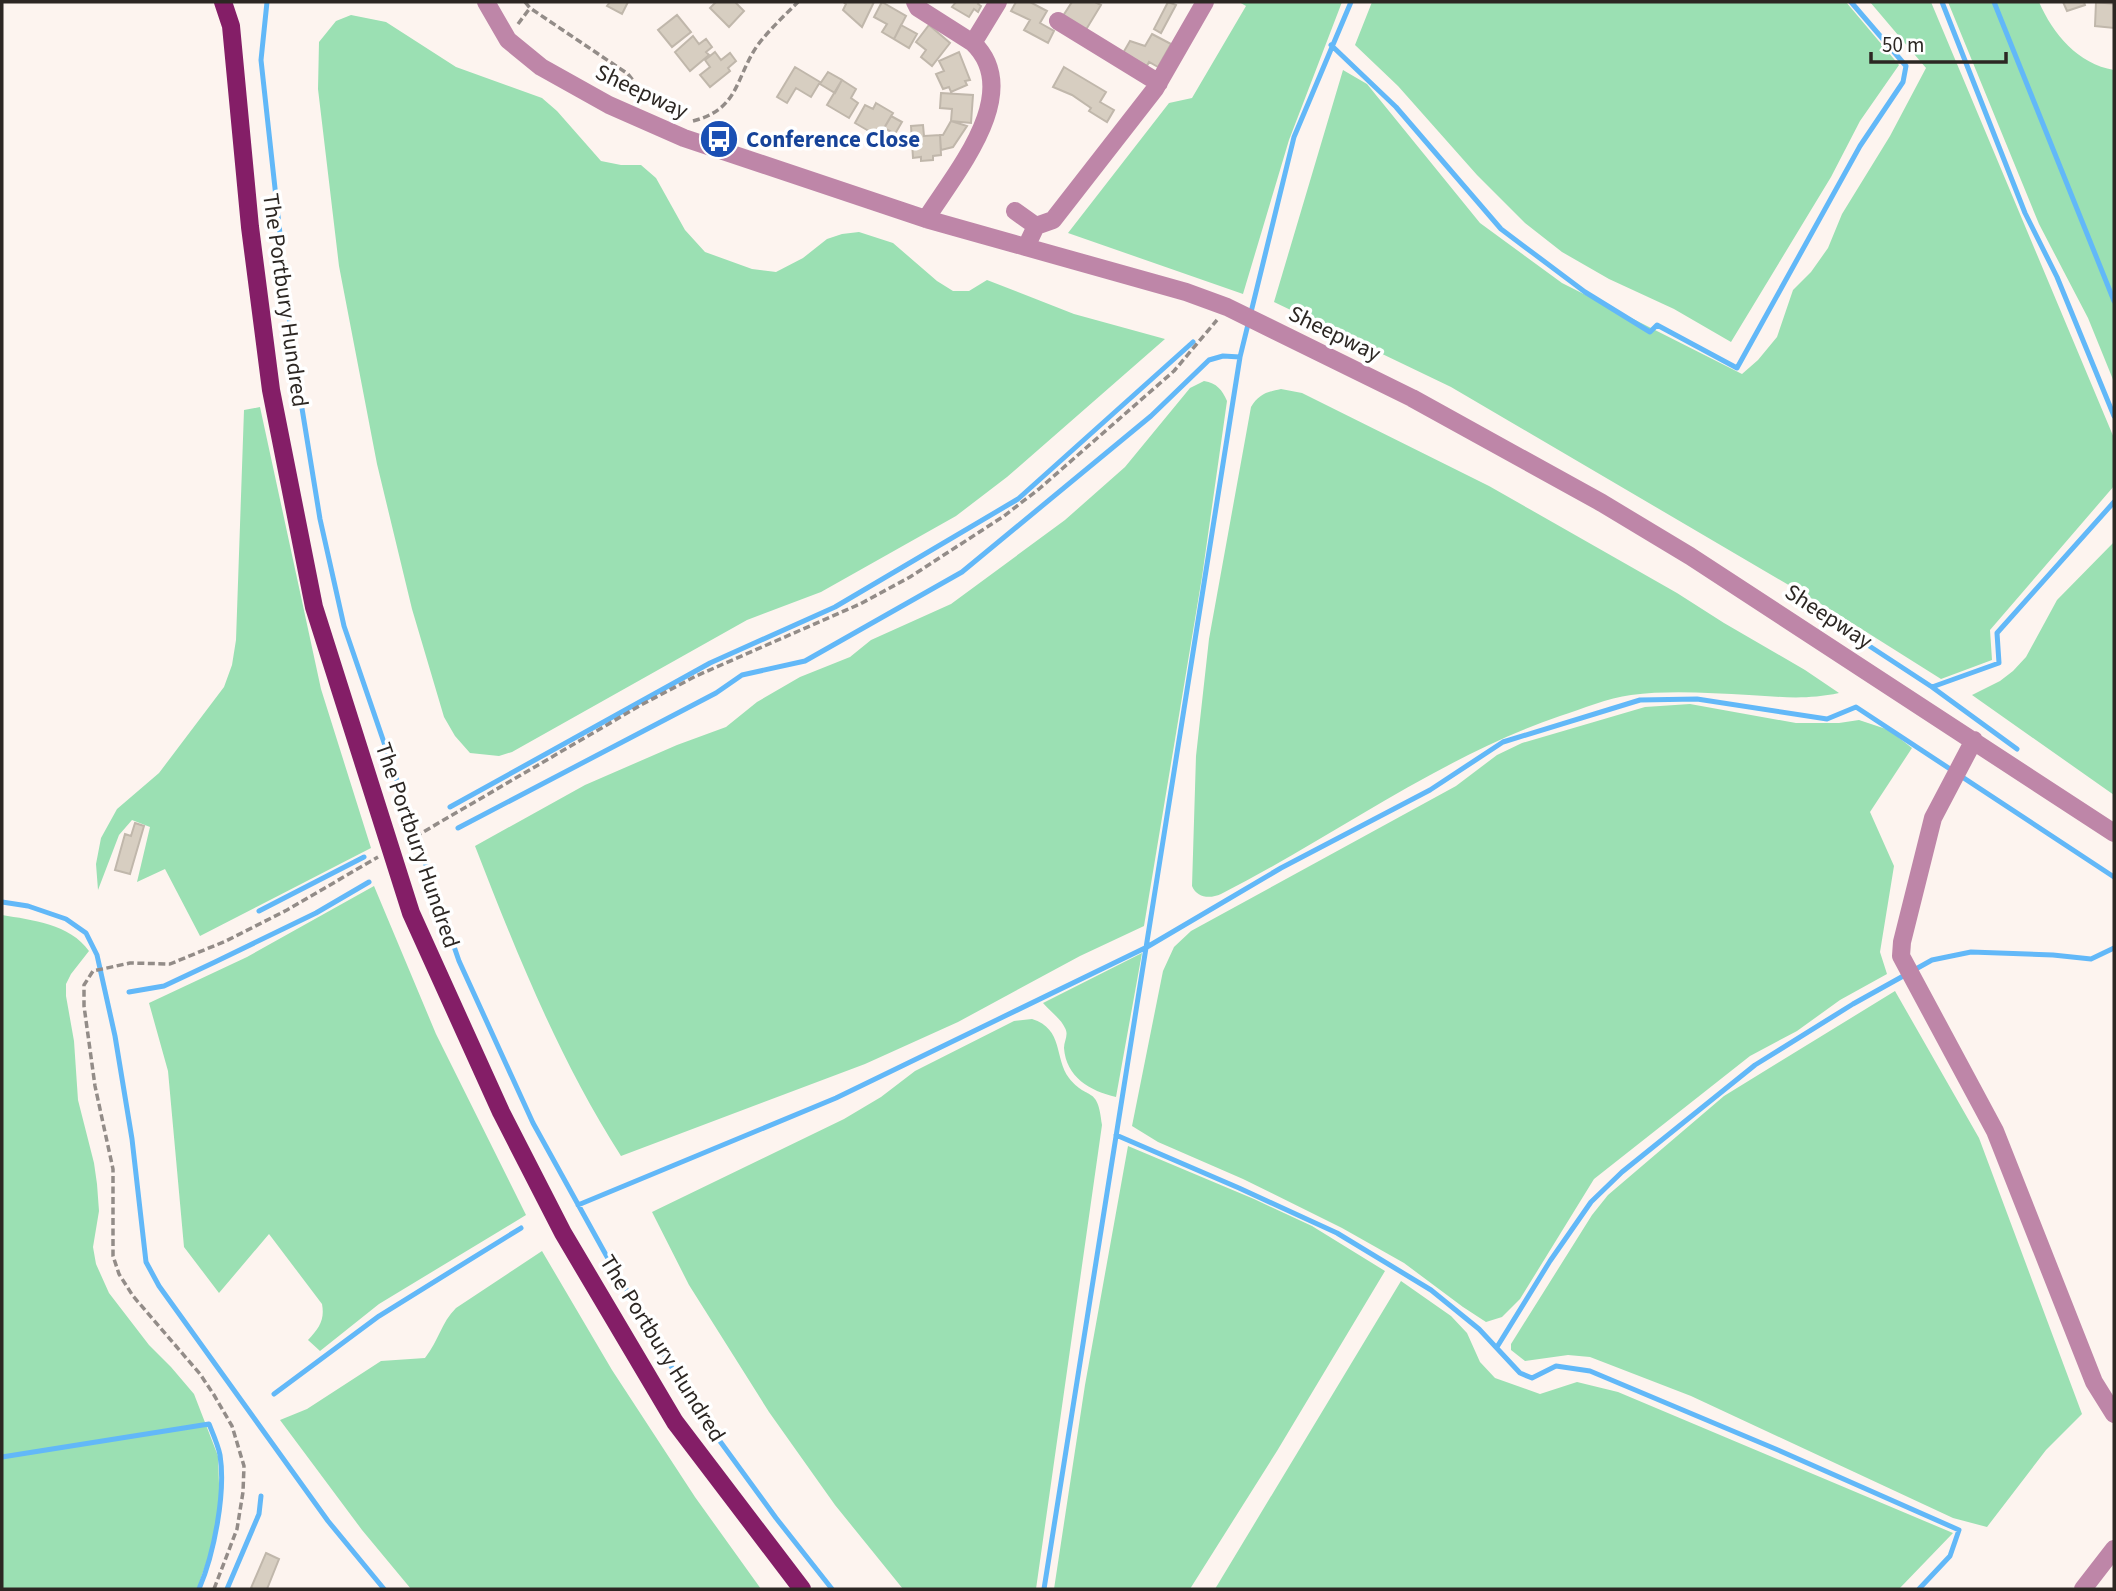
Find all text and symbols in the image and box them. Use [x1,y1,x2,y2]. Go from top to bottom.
scale bar [1871,21,2006,65]
text: 50 m [1882,30,1924,60]
street label: Sheepway [590,56,694,127]
bus stop icon: Conference Close [698,118,740,160]
place label: Conference Close [746,123,920,156]
street label: The Portbury Hundred [254,191,317,409]
street label: Sheepway [1283,297,1387,370]
street label: Sheepway [1778,576,1879,657]
street label: The Portbury Hundred [367,738,468,952]
street label: The Portbury Hundred [591,1248,734,1448]

